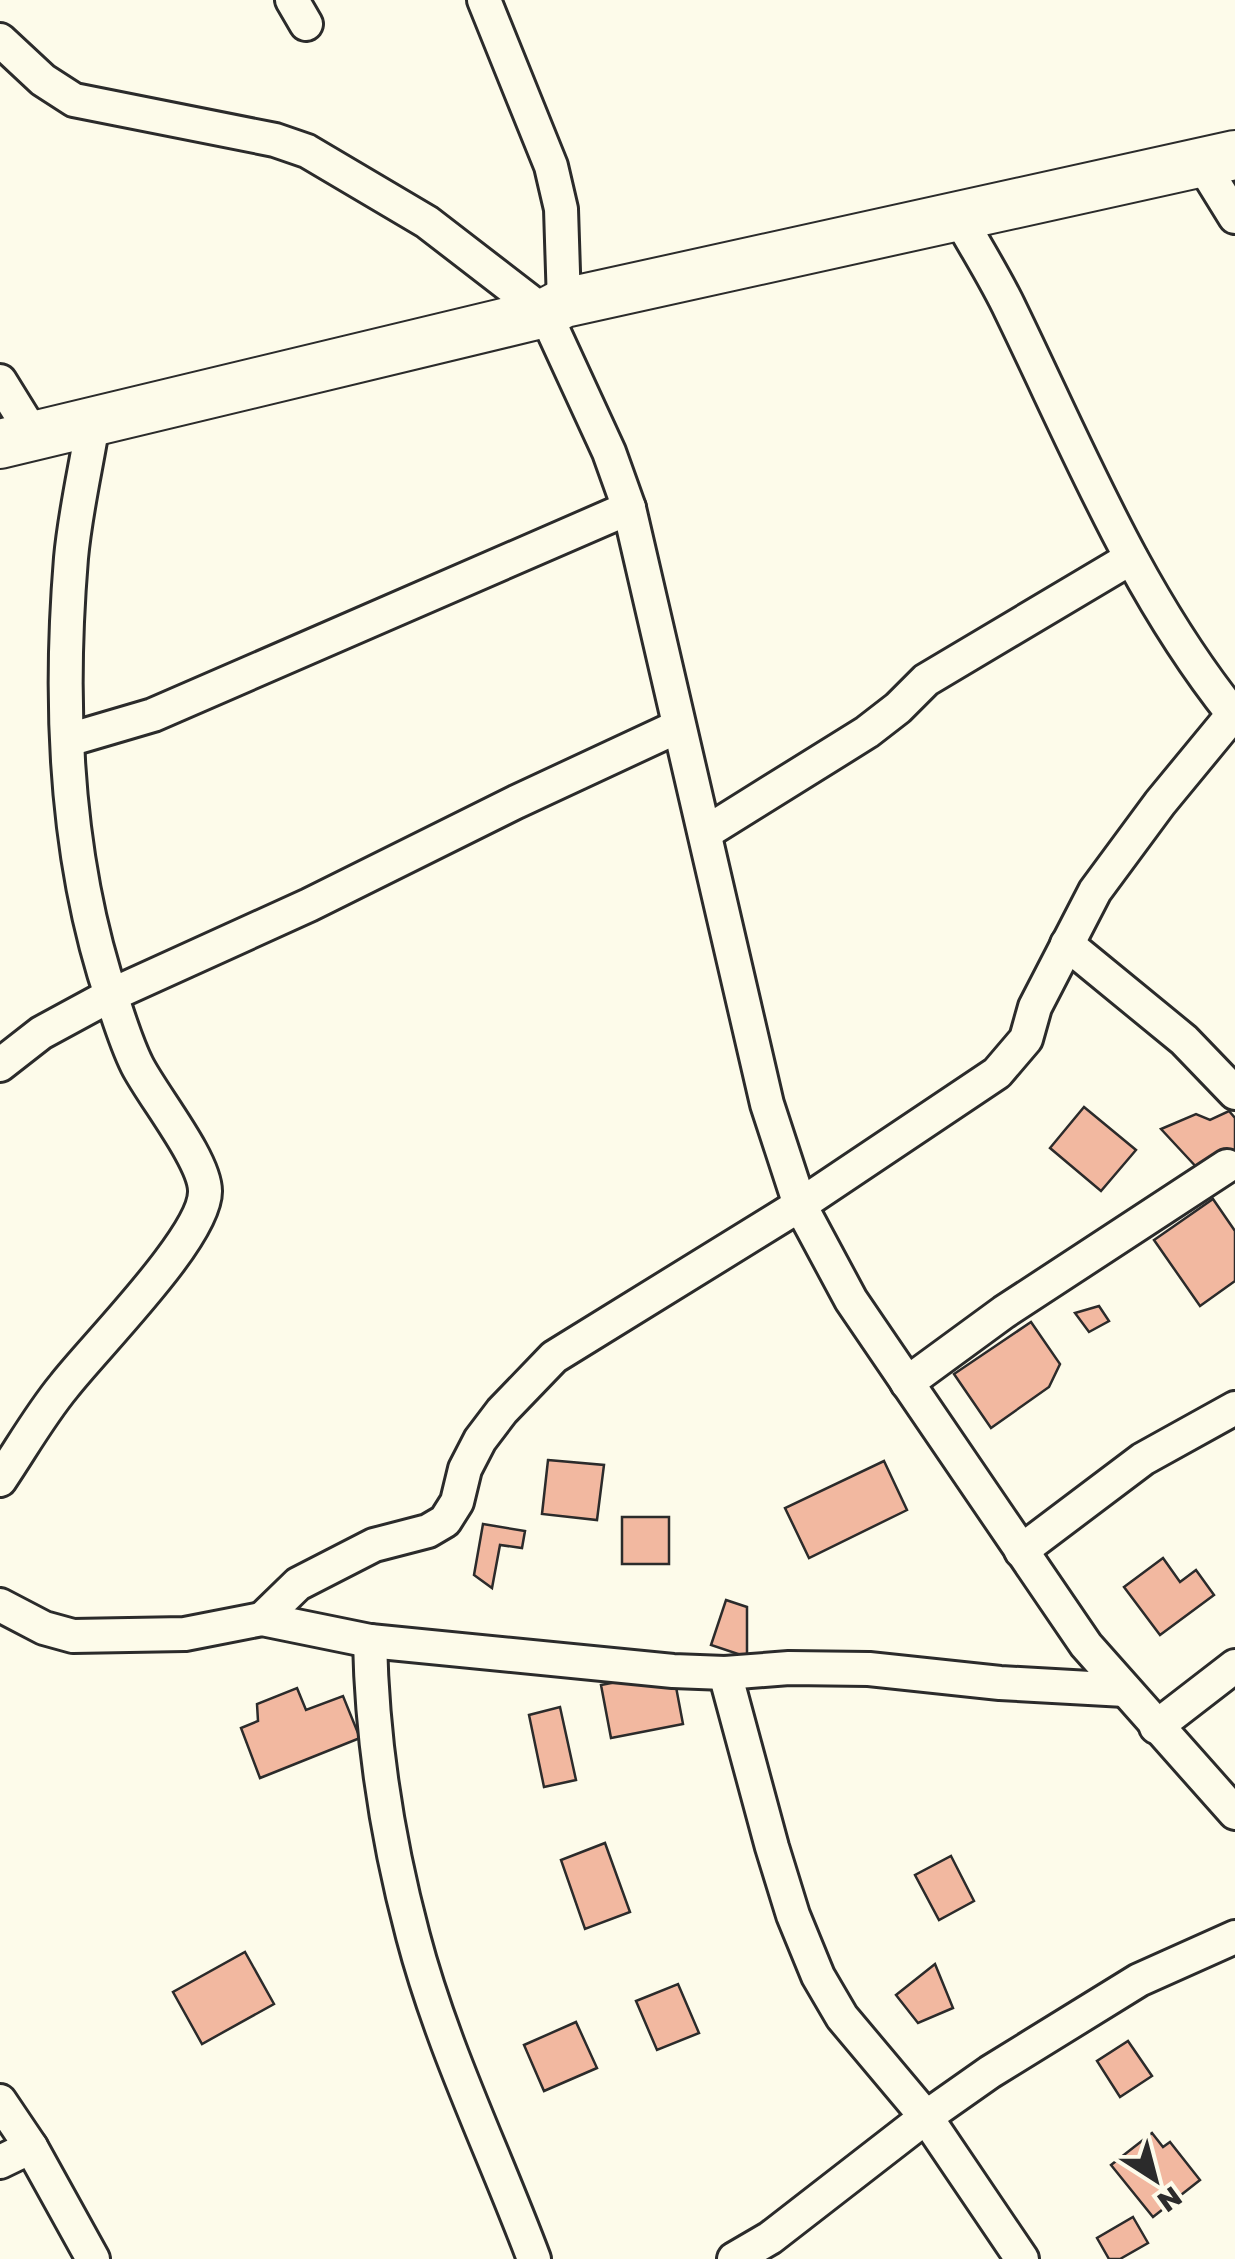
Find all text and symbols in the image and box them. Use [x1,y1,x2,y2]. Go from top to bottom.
north arrow [1105,2129,1205,2229]
text: N [1152,2180,1188,2219]

